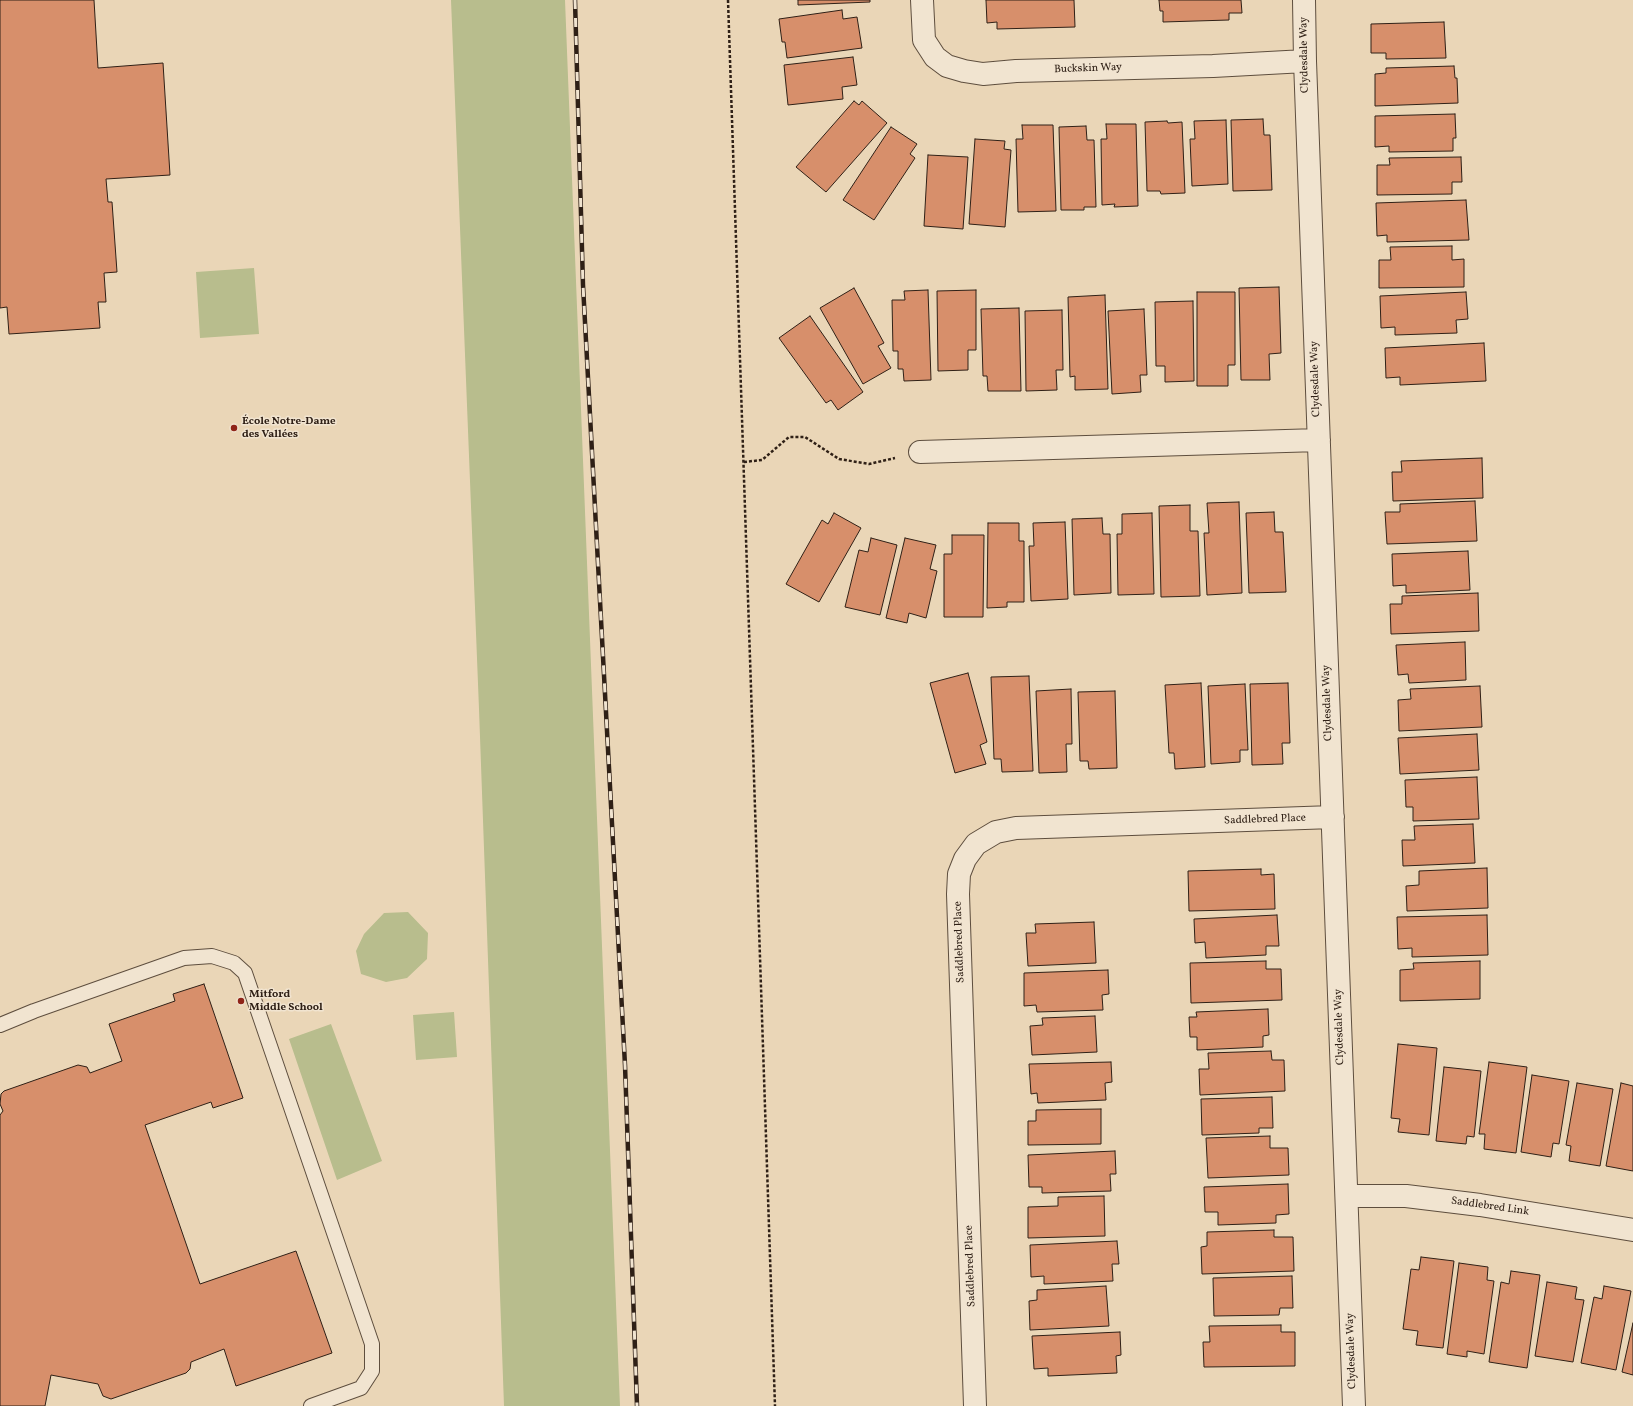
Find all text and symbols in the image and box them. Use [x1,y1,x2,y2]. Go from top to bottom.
street label: Clydesdale Way [1298,17,1312,93]
street label: Buckskin Way [1054,61,1122,77]
street label: Clydesdale Way [1308,341,1324,417]
place label: École Notre-Dame des Vallées [242,415,336,441]
marker: École Notre-Dame des Vallées [229,423,239,433]
street label: Clydesdale Way [1320,665,1336,741]
street label: Saddlebred Place [1224,812,1306,828]
street label: Saddlebred Place [952,901,968,983]
place label: Mitford Middle School [249,988,323,1014]
street label: Clydesdale Way [1332,989,1348,1065]
marker: Mitford Middle School [236,996,246,1006]
street label: Saddlebred Link [1450,1195,1530,1219]
street label: Saddlebred Place [963,1225,979,1307]
street label: Clydesdale Way [1344,1313,1360,1389]

